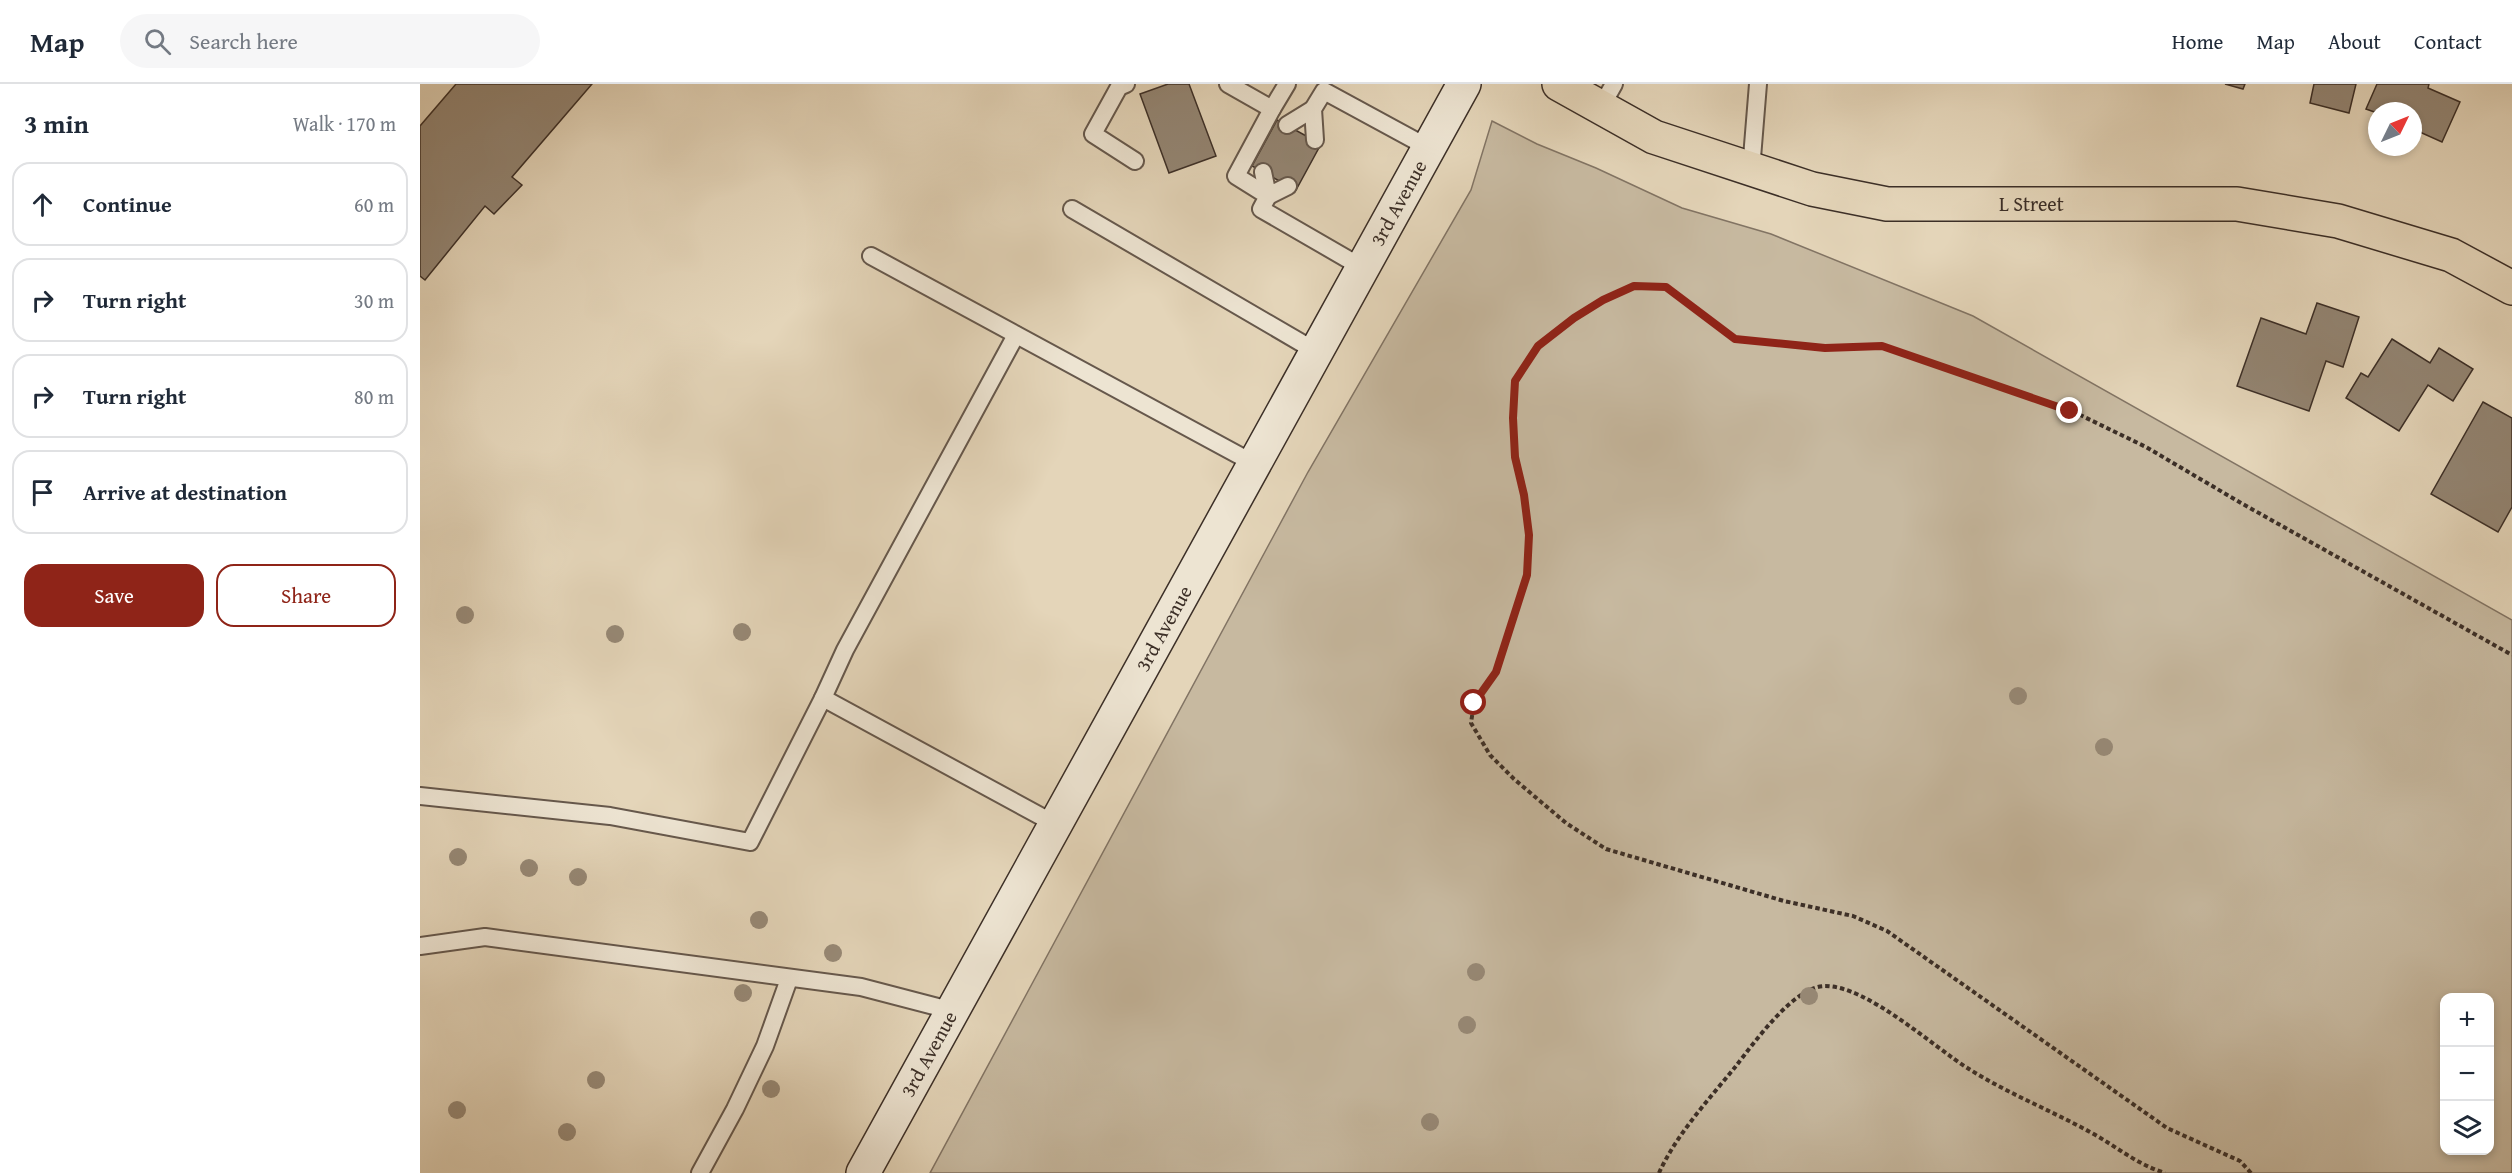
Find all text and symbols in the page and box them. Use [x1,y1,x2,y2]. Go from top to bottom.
search box [120,14,540,68]
text: Map [30,21,84,62]
icon: search [141,25,174,58]
text: Search here [189,25,298,57]
text: Home [2172,26,2223,57]
text: Map [2256,26,2295,57]
text: About [2328,26,2381,57]
text: Contact [2414,26,2482,57]
north arrow [2368,102,2422,156]
text: 3 min [24,104,89,143]
text: Walk · 170 m [293,109,396,138]
street label: 3rd Avenue [1362,154,1433,251]
icon: ahead [26,188,59,221]
text: Continue [83,188,172,220]
street label: L Street [1999,189,2064,218]
text: 60 m [354,190,394,219]
icon: right [26,284,59,317]
text: Turn right [83,284,186,316]
text: 30 m [354,286,394,315]
icon: right [26,380,59,413]
text: Turn right [83,380,186,412]
text: 80 m [354,382,394,411]
route end [2056,397,2082,423]
icon: arrive [26,476,59,509]
text: Arrive at destination [83,476,287,508]
button: Save [24,564,204,627]
button: Share [216,564,396,627]
street label: 3rd Avenue [1128,580,1199,676]
route start [1460,689,1486,715]
map controls [2440,993,2494,1155]
button: + [2440,993,2494,1047]
street label: 3rd Avenue [893,1005,964,1102]
button: − [2440,1047,2494,1101]
button: layers [2440,1101,2494,1155]

